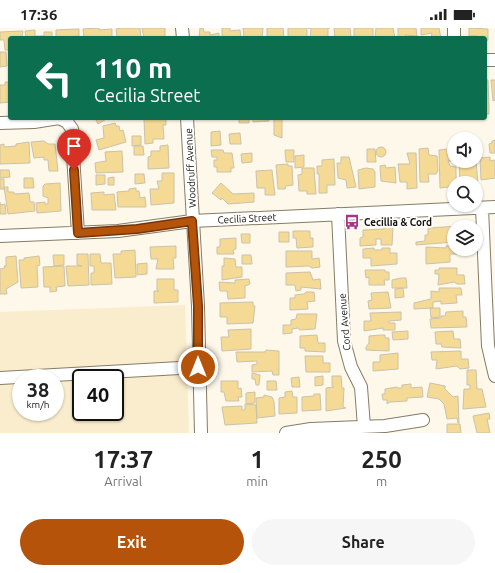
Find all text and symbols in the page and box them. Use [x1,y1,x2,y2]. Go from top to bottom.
text: 17:36 [20,6,58,23]
icon: left [28,52,80,104]
text: 110 m [94,52,172,83]
text: Cecilia Street [94,85,200,105]
street label: Woodruff Avenue [183,128,198,208]
pin [57,129,91,170]
map controls [447,132,483,256]
button: sound [447,132,483,168]
icon: arrive [63,135,85,157]
button: search [447,176,483,212]
street label: Cecilia Street [217,211,277,226]
bus stop icon: Cecillia & Cord [343,213,361,231]
place label: Cecillia & Cord [364,217,432,228]
button: layers [447,220,483,256]
street label: Cord Avenue [337,293,352,351]
position arrow [177,346,219,388]
speed limit sign: 40 [72,369,124,421]
text: 38 [27,378,49,401]
text: km/h [26,399,50,410]
text: 17:37 [93,446,153,473]
text: 1 [250,446,264,473]
text: 250 [361,446,402,473]
text: Arrival [104,474,142,488]
text: min [246,474,268,488]
text: m [376,474,387,488]
button: Exit [20,519,244,565]
button: Share [252,519,475,565]

